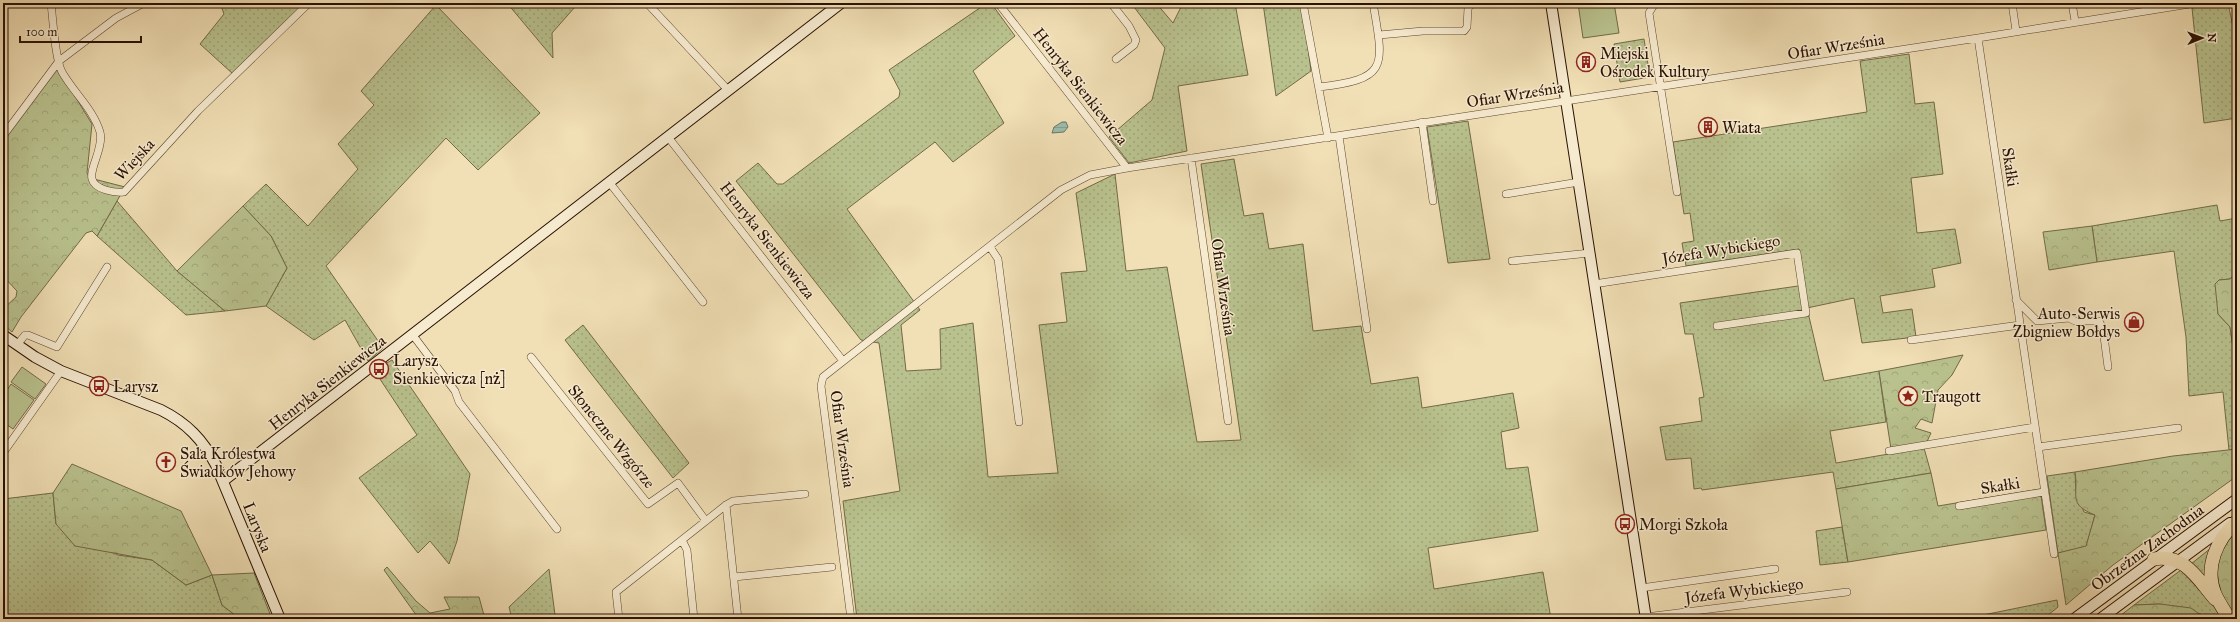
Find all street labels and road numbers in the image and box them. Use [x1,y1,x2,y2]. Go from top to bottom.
street label: Henryka Sienkiewicza [1029,24,1132,149]
street label: Ofiar Września [1786,29,1886,64]
street label: Ofiar Września [1465,77,1565,112]
street label: Wiejska [110,134,159,184]
street label: Skałki [1998,146,2023,189]
street label: Henryka Sienkiewicza [716,178,819,303]
street label: Józefa Wybickiego [1659,231,1782,270]
street label: Ofiar Września [1207,237,1240,337]
street label: Henryka Sienkiewicza [265,331,390,434]
street label: Słoneczne Wzgórze [563,381,659,493]
street label: Ofiar Września [826,389,859,489]
street label: Skałki [1979,473,2022,498]
street label: Laryska [239,499,276,555]
street label: Obrzeżna Zachodnia [2087,500,2208,595]
street label: Józefa Wybickiego [1682,574,1805,608]

